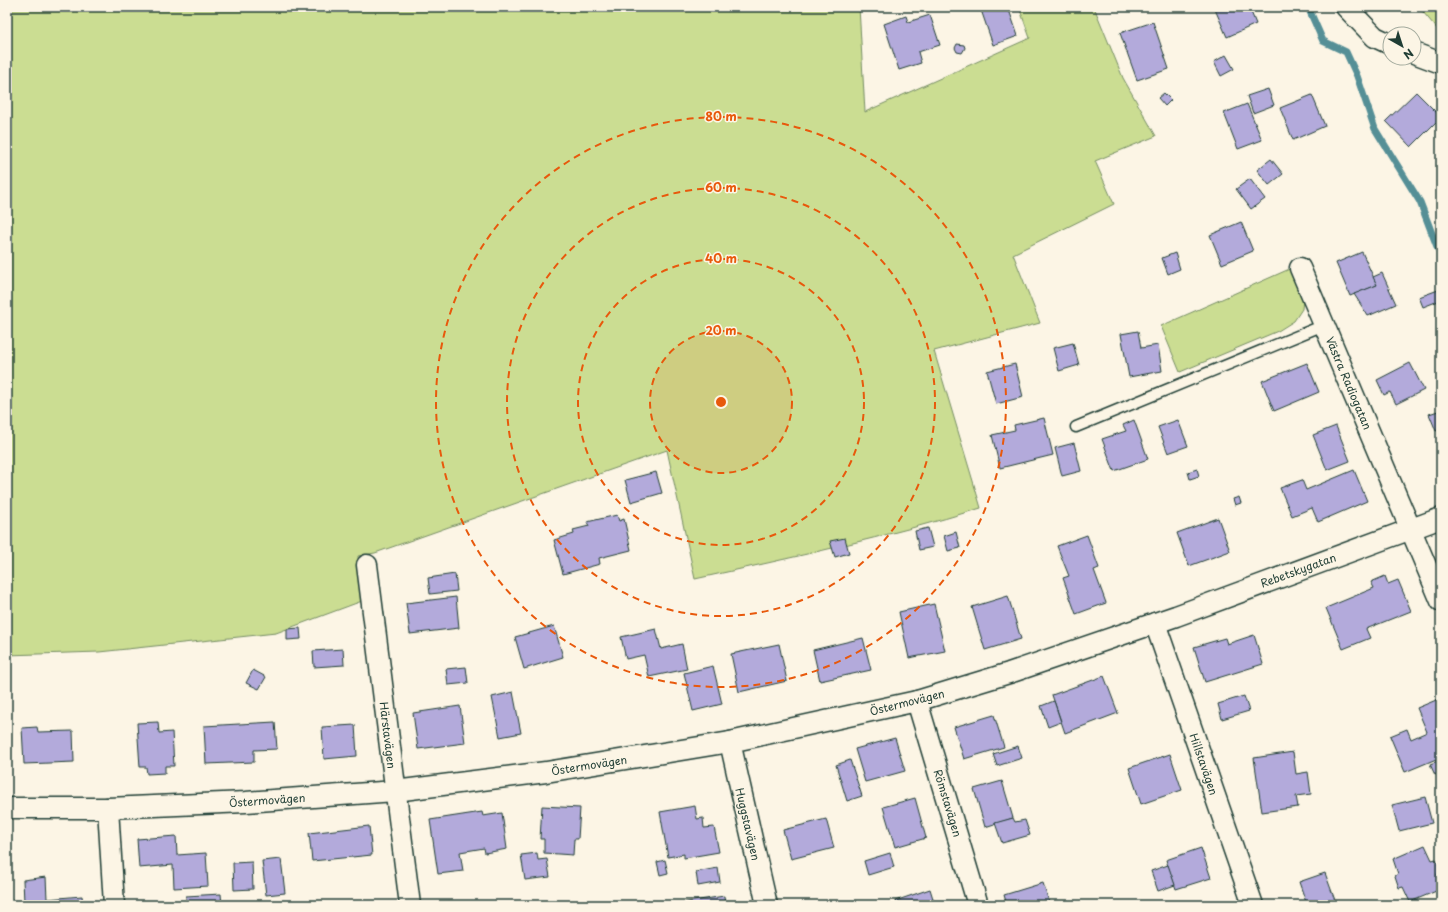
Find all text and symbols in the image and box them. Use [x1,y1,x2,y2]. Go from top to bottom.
north arrow [1382,26,1422,66]
text: N [1400,45,1417,64]
text: 80 m [705,107,737,125]
text: 60 m [705,178,737,196]
text: 40 m [705,249,737,267]
text: 20 m [705,321,737,339]
street label: Västra Radiogatan [1322,334,1376,432]
centre of rings [714,395,728,409]
street label: Rebetskygatan [1258,548,1338,592]
street label: Östermovägen [868,684,946,720]
street label: Härstavägen [375,701,401,769]
street label: Hillstavägen [1185,731,1223,797]
street label: Östermovägen [550,751,628,779]
street label: Römstavägen [930,767,966,839]
street label: Huggstavägen [731,786,765,862]
street label: Östermovägen [228,789,306,811]

